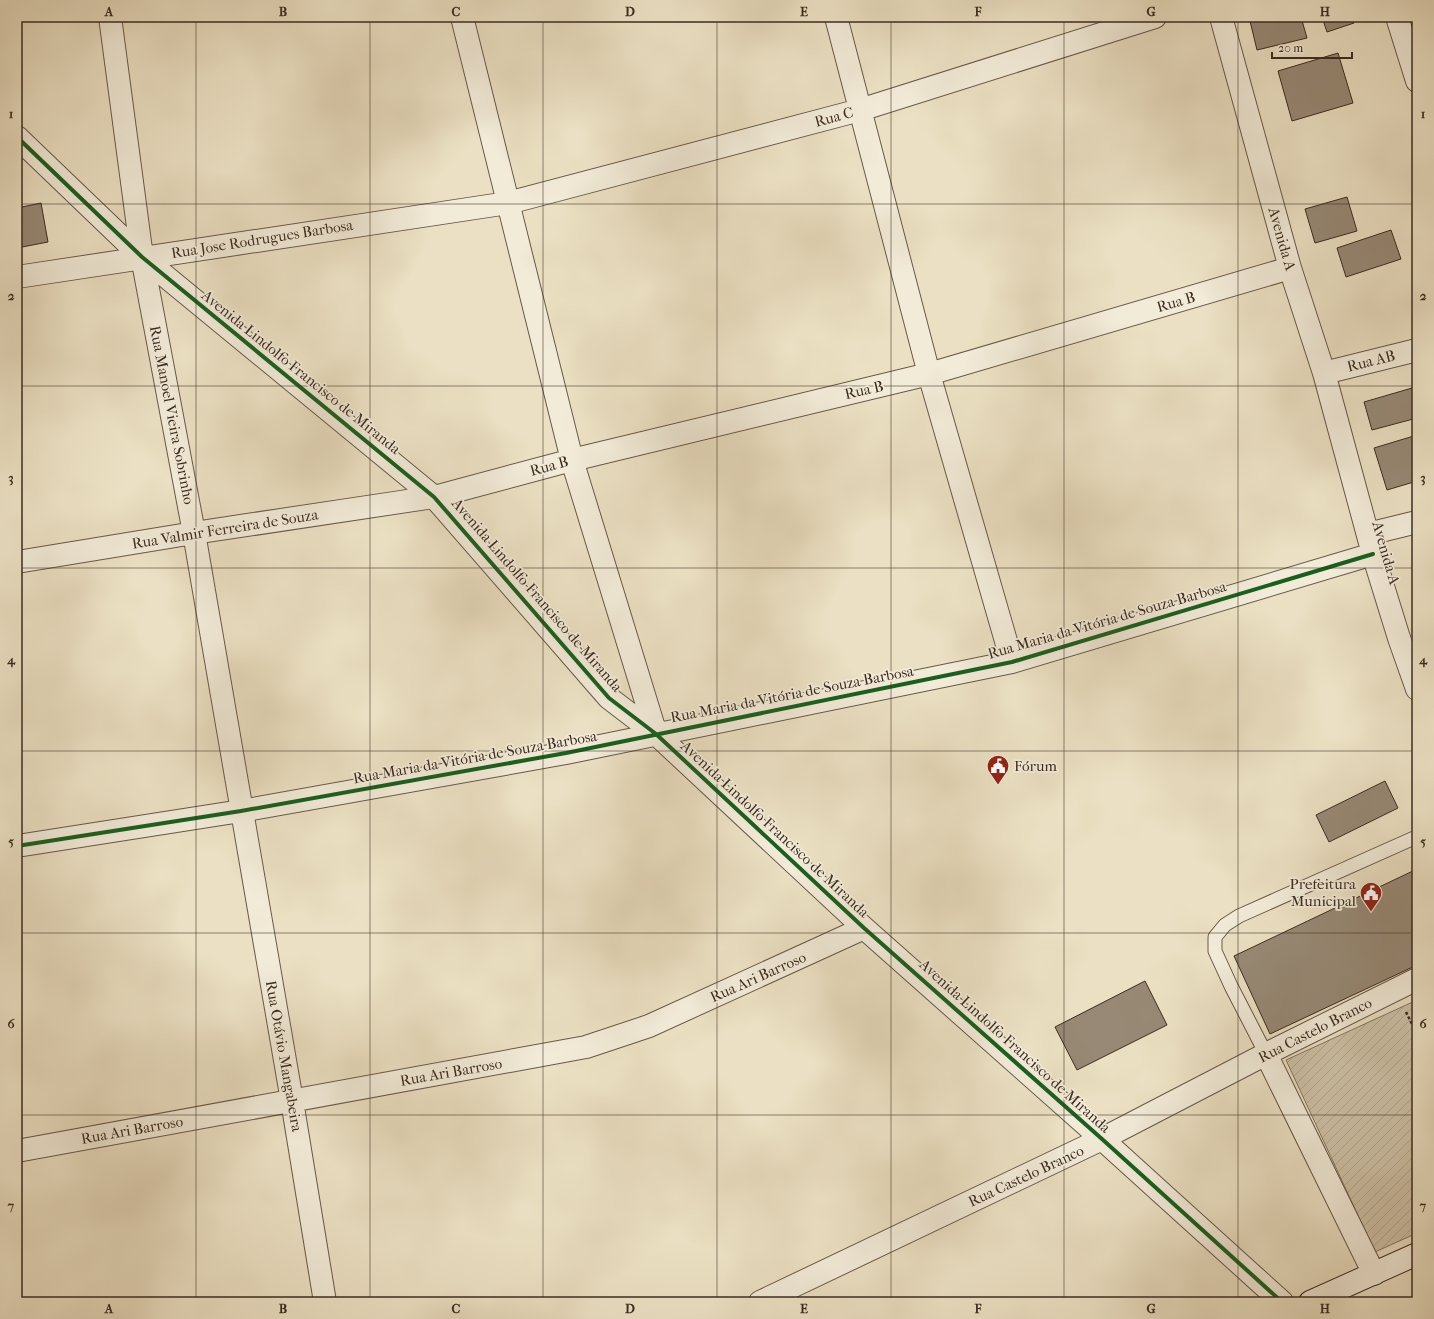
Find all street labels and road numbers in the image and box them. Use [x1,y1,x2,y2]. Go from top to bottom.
street label: Rua C [813,103,855,131]
street label: Avenida A [1264,204,1300,273]
street label: Rua Jose Rodrugues Barbosa [170,216,355,262]
street label: Avenida Lindolfo Francisco de Miranda [197,285,405,459]
street label: Rua B [1155,288,1197,316]
street label: Rua Manoel Vieira Sobrinho [146,324,198,506]
street label: Rua AB [1345,346,1397,376]
street label: Rua B [843,377,885,403]
street label: Rua B [528,452,570,480]
street label: Avenida Lindolfo Francisco de Miranda [447,494,627,696]
street label: Rua Valmir Ferreira de Souza [131,505,320,553]
street label: Avenida A [1368,518,1404,587]
street label: Rua Maria da Vitória de Souza Barbosa [986,577,1229,663]
street label: Rua Maria da Vitória de Souza Barbosa [669,661,916,726]
street label: Rua Maria da Vitória de Souza Barbosa [352,726,599,787]
street label: Avenida Lindolfo Francisco de Miranda [676,736,874,922]
street label: Rua Ari Barroso [707,948,809,1006]
street label: Avenida Lindolfo Francisco de Miranda [915,955,1115,1137]
street label: Rua Otávio Mangabeira [262,979,306,1134]
street label: Rua Castelo Branco [1255,993,1375,1066]
street label: Rua Ari Barroso [399,1054,504,1090]
street label: Rua Ari Barroso [80,1112,185,1148]
street label: Rua Castelo Branco [965,1141,1087,1211]

